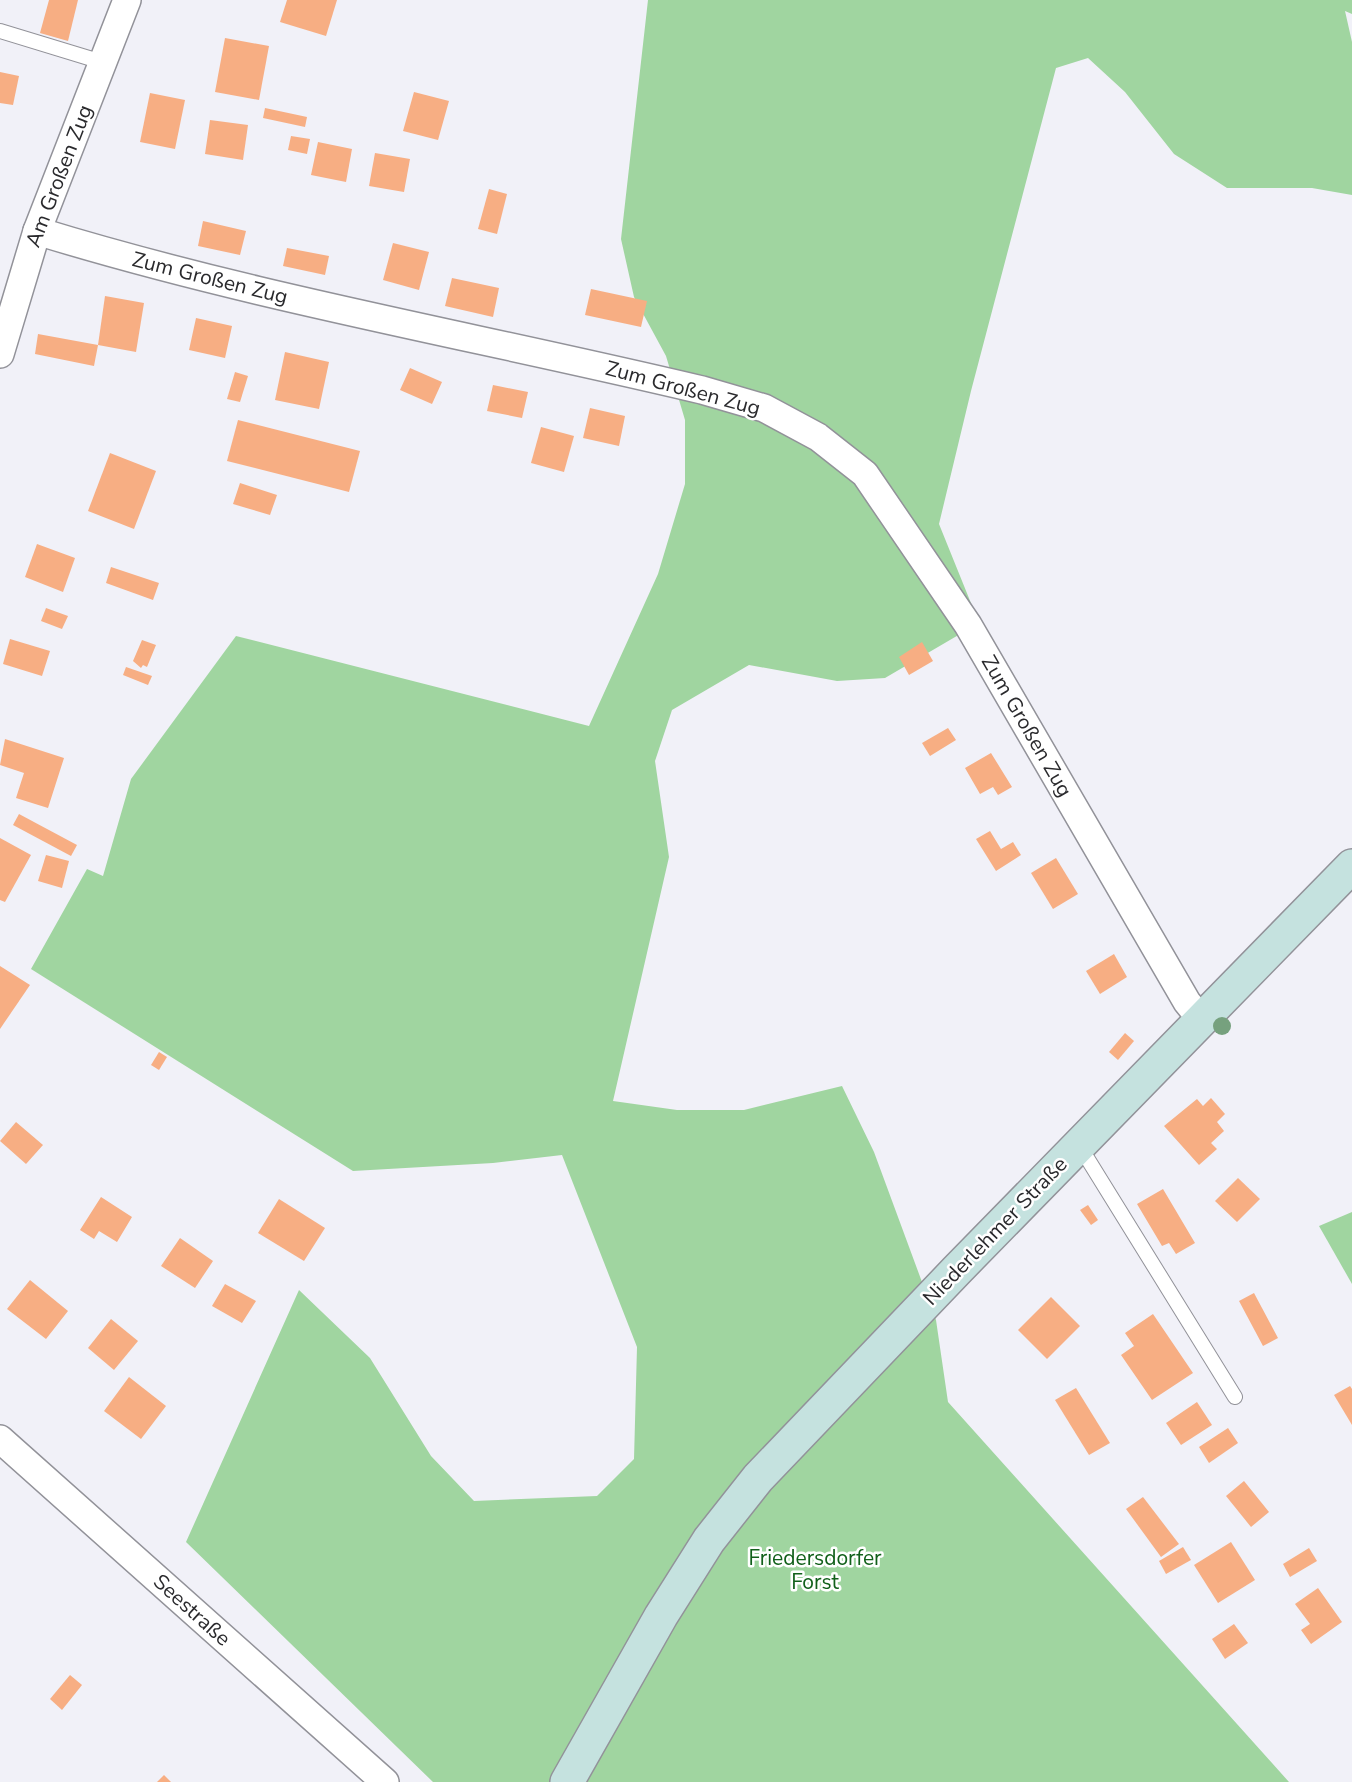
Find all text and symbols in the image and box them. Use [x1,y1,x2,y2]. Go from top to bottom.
street label: Am Großen Zug [19,101,99,251]
street label: Zum Großen Zug [129,245,291,311]
street label: Zum Großen Zug [602,354,764,422]
street label: Zum Großen Zug [975,650,1079,802]
street label: Niederlehmer Straße [917,1151,1073,1311]
park label: Friedersdorfer Forst [748,1544,882,1596]
street label: Seestraße [147,1568,237,1652]

